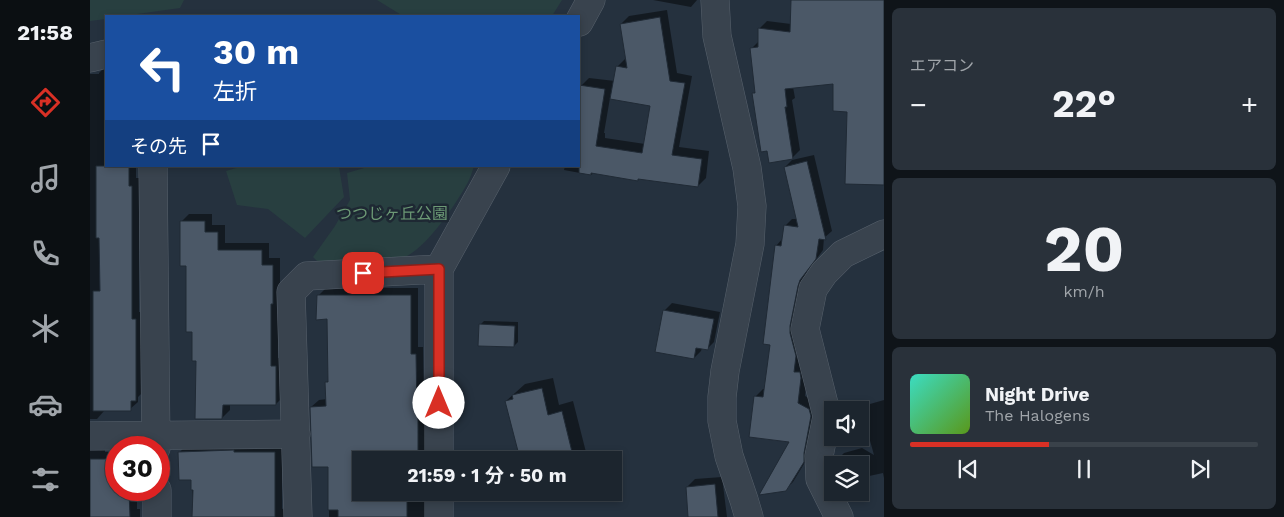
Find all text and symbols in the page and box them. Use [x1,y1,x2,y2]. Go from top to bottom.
text: 21:58 [17,20,73,45]
text: 30 m [213,31,299,73]
icon: left [130,35,195,100]
text: エアコン [910,56,974,75]
text: 左折 [213,79,257,104]
text: 22° [1052,82,1116,126]
icon: directions [28,85,63,120]
text: − [910,88,927,121]
text: + [1241,88,1258,121]
icon: arrive [197,130,225,158]
text: その先 [130,135,187,158]
icon: music [28,161,63,196]
park label: つつじヶ丘公園 [336,204,448,223]
text: 20 [1044,211,1124,287]
icon: phone [28,236,63,271]
pin [342,252,384,294]
icon: arrive [349,259,377,287]
text: km/h [1063,282,1105,301]
icon: climate [28,311,63,346]
position arrow [412,376,464,428]
text: Night Drive [985,383,1090,406]
icon: car [28,387,63,422]
map controls [824,401,869,501]
button: sound [824,401,869,446]
text: The Halogens [985,406,1090,425]
speed limit sign: 30 [105,436,170,501]
icon: previous [954,455,982,483]
icon: pause [1070,455,1098,483]
icon: next [1186,455,1214,483]
button: layers [824,456,869,501]
icon: filters [28,462,63,497]
text: 21:59 · 1 分 · 50 m [407,464,567,487]

